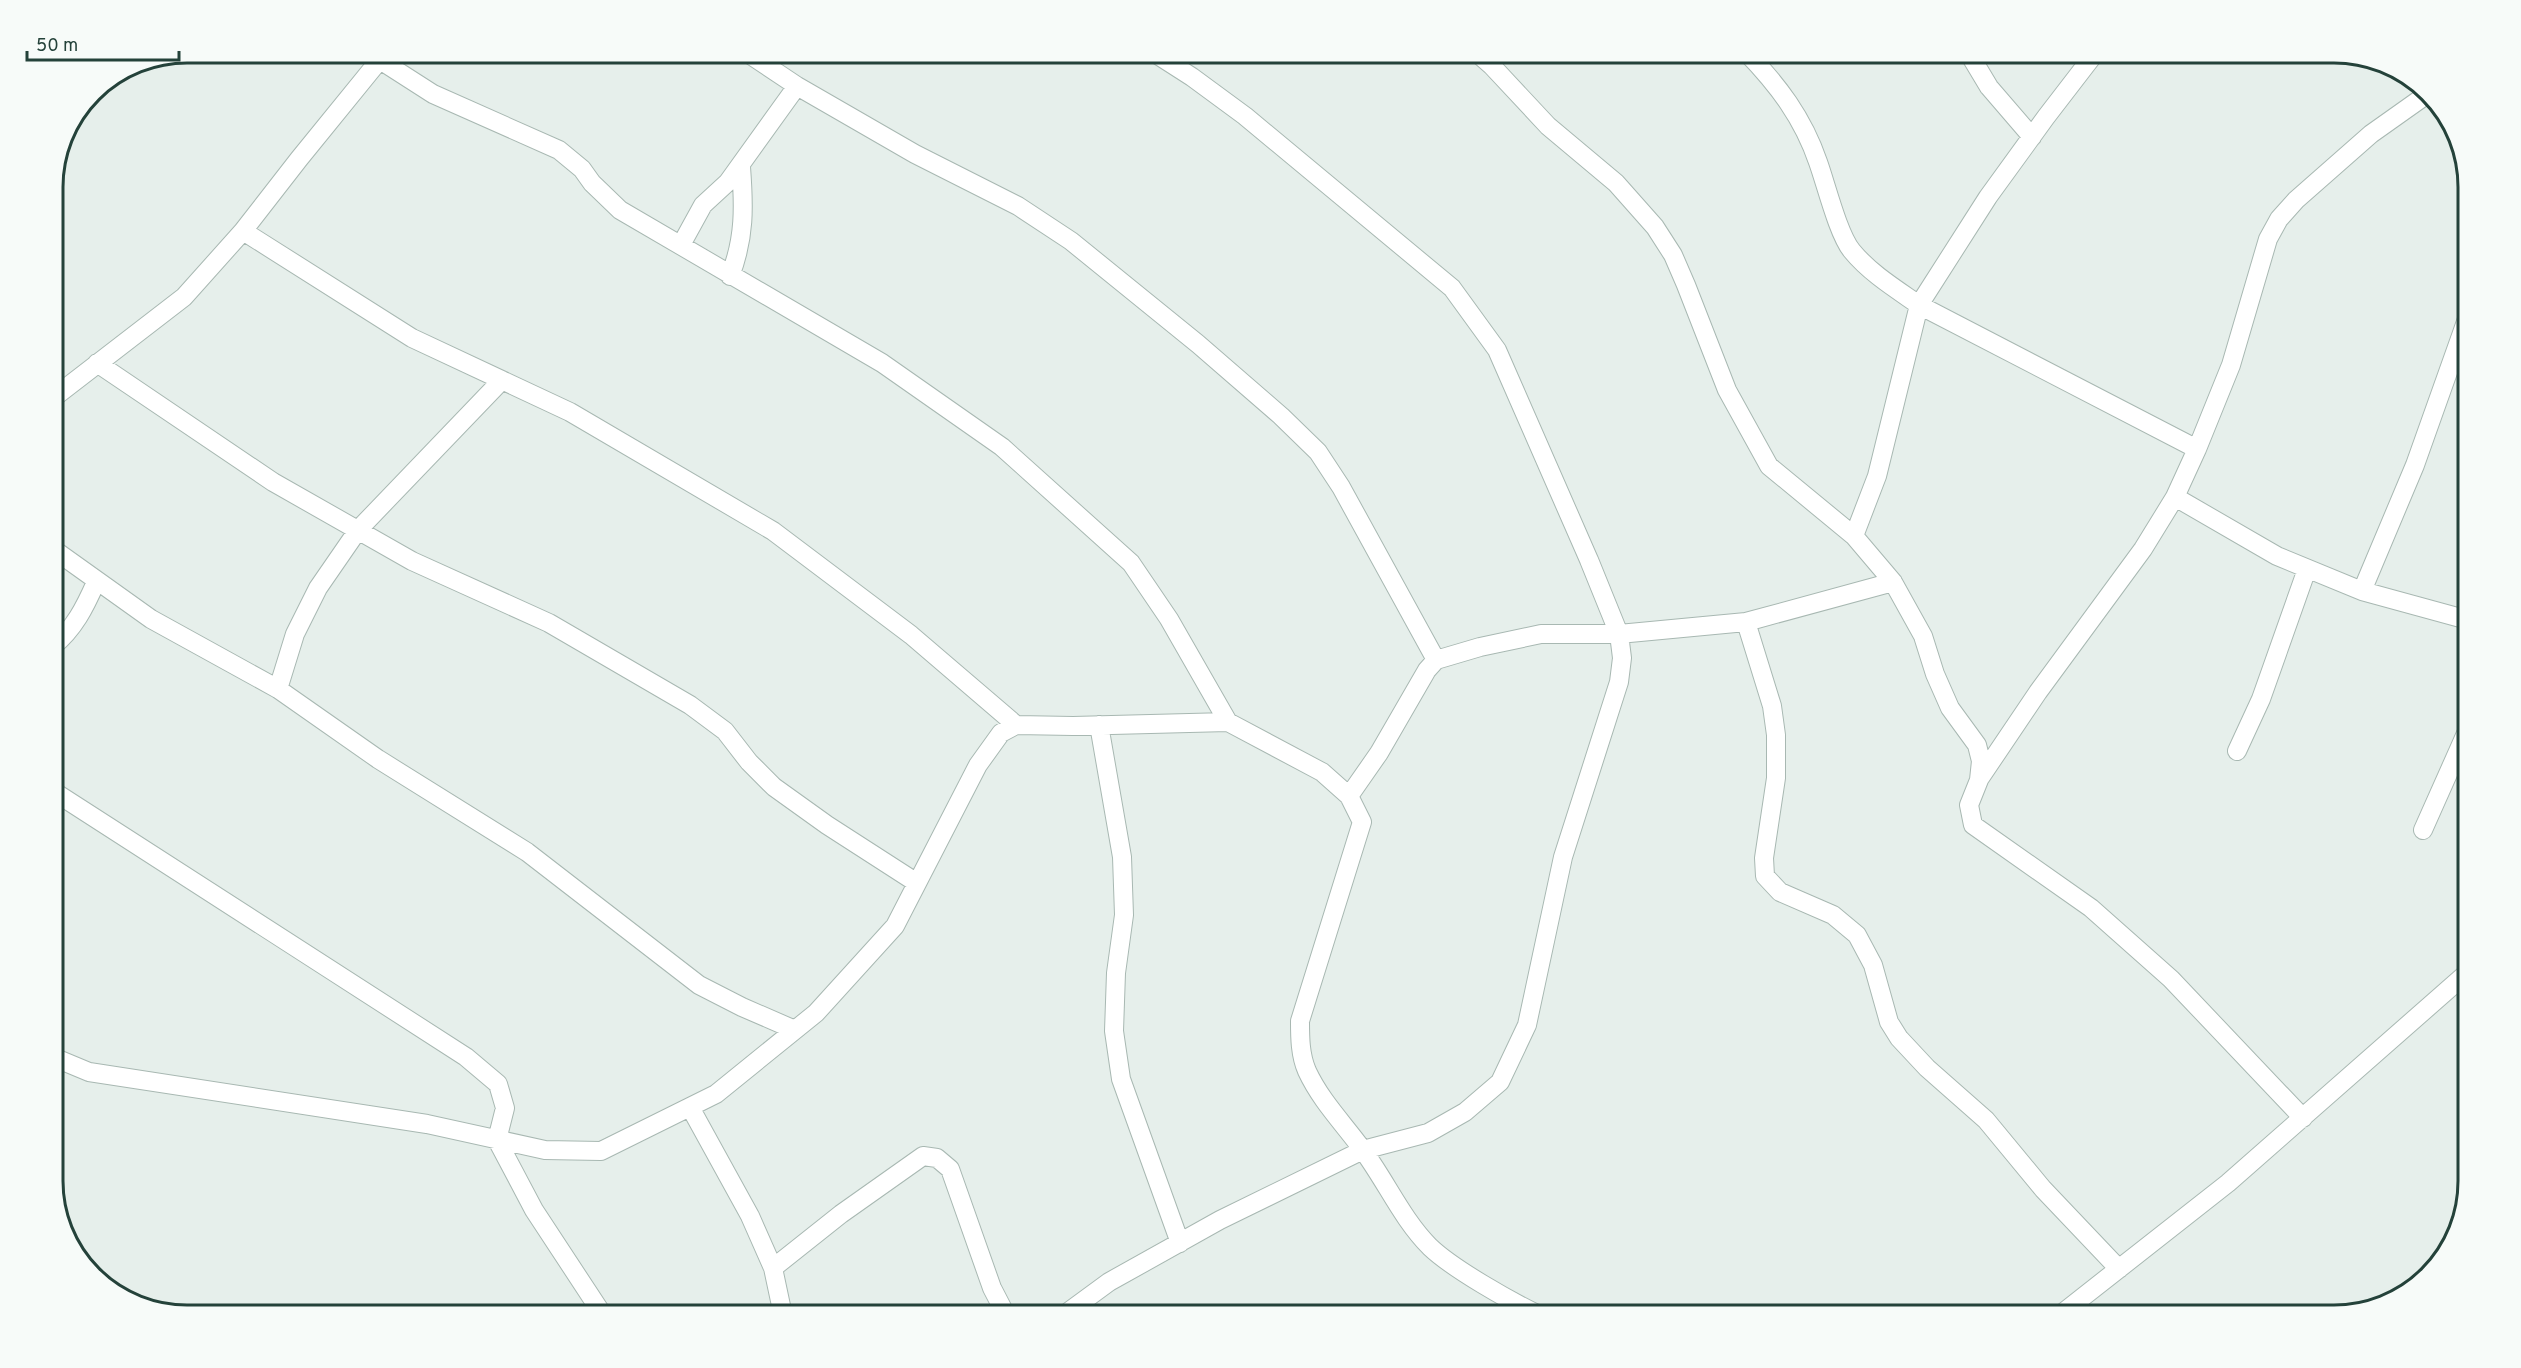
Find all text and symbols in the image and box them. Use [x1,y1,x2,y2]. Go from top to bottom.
scale bar [27,24,178,62]
text: 50 m [36,35,78,58]

